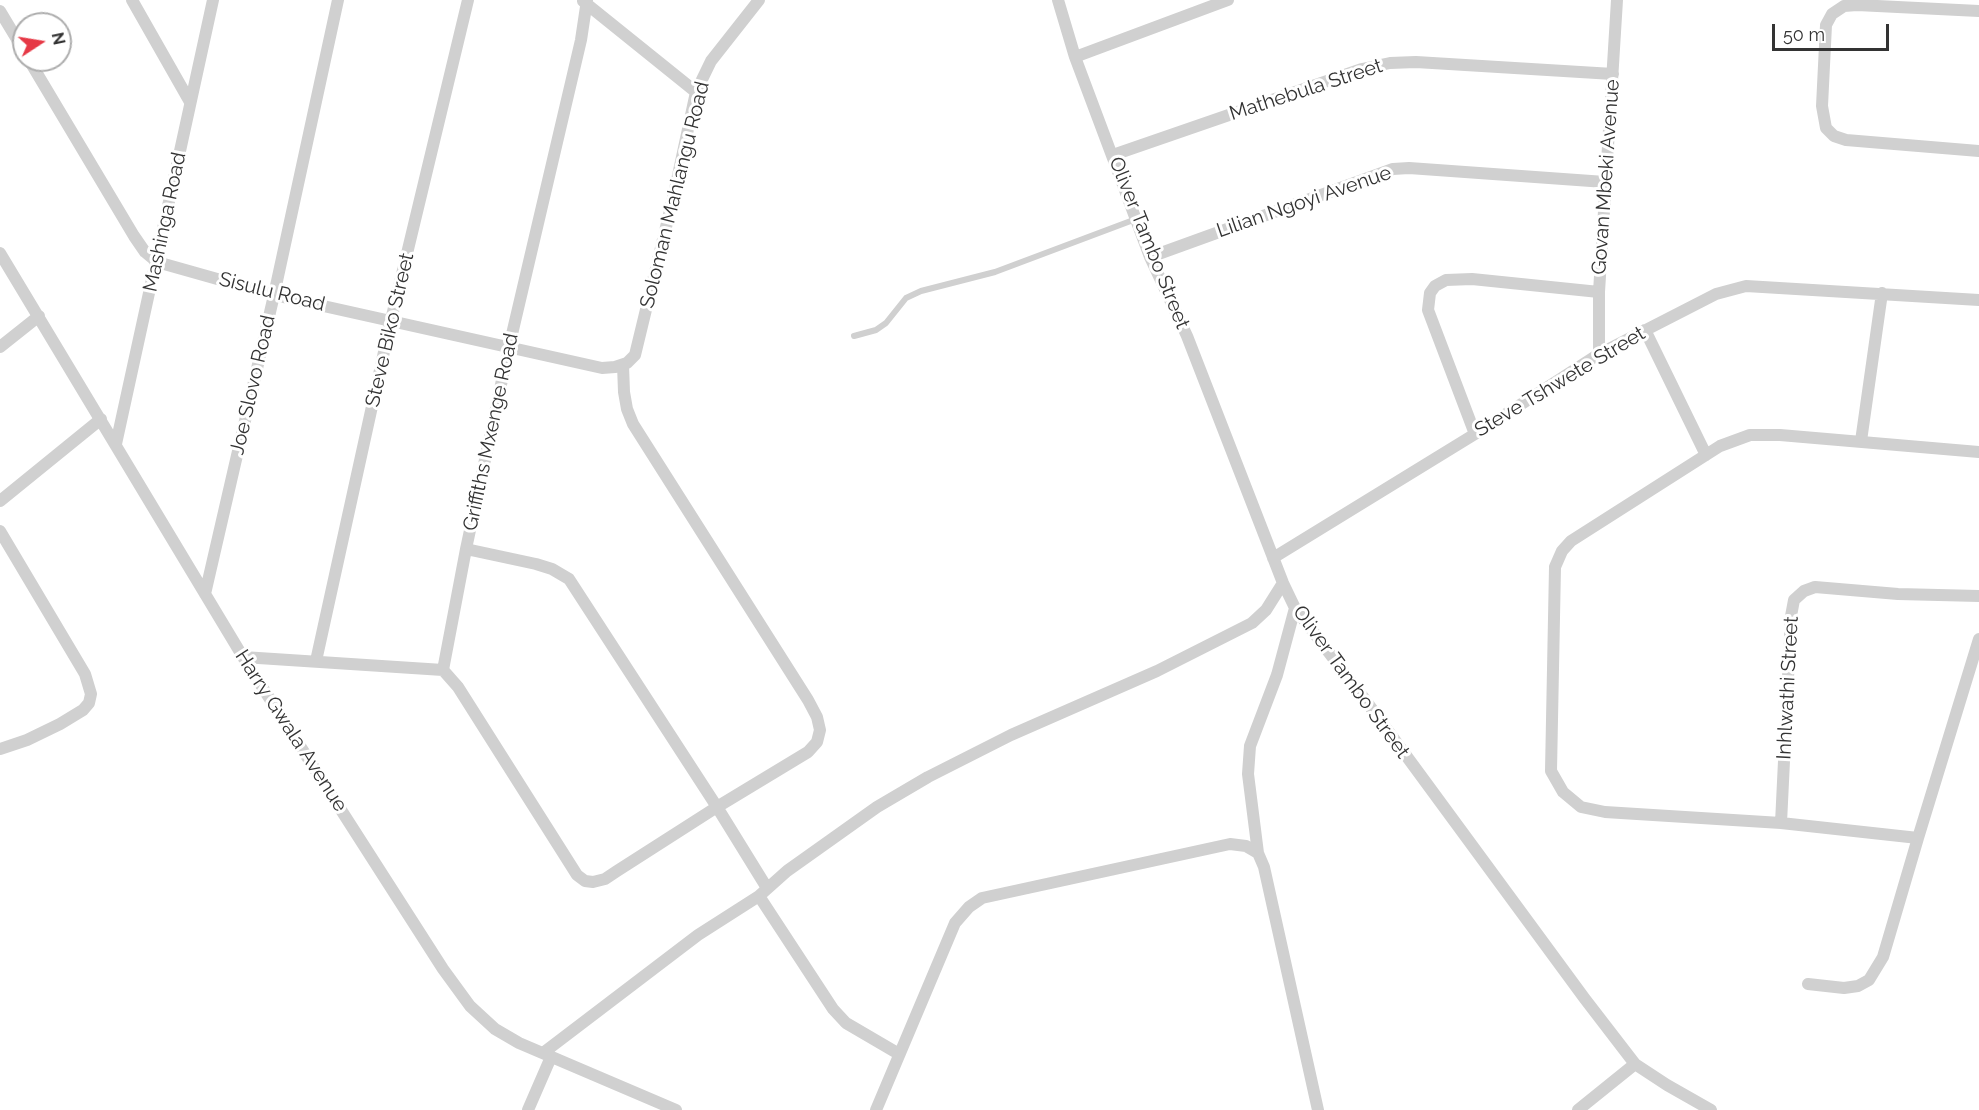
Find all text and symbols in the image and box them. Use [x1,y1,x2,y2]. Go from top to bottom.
north arrow [12,12,72,72]
scale bar [1775,12,1892,50]
text: 50 m [1783,24,1825,45]
text: N [48,31,69,47]
street label: Mathebula Street [1226,54,1386,126]
street label: Soloman Mahlangu Road [635,79,715,311]
street label: Govan Mbeki Avenue [1587,79,1625,275]
street label: Mashinga Road [138,150,192,294]
street label: Oliver Tambo Street [1104,154,1194,332]
street label: Lilian Ngoyi Avenue [1214,161,1394,243]
street label: Steve Biko Street [361,251,419,409]
street label: Sisulu Road [216,267,328,317]
street label: Joe Slovo Road [225,313,281,457]
street label: Steve Tshwete Street [1470,322,1650,442]
street label: Griffiths Mxenge Road [458,331,524,533]
street label: Oliver Tambo Street [1287,601,1415,763]
street label: Inhlwathi Street [1772,616,1804,760]
street label: Harry Gwala Avenue [230,646,352,816]

